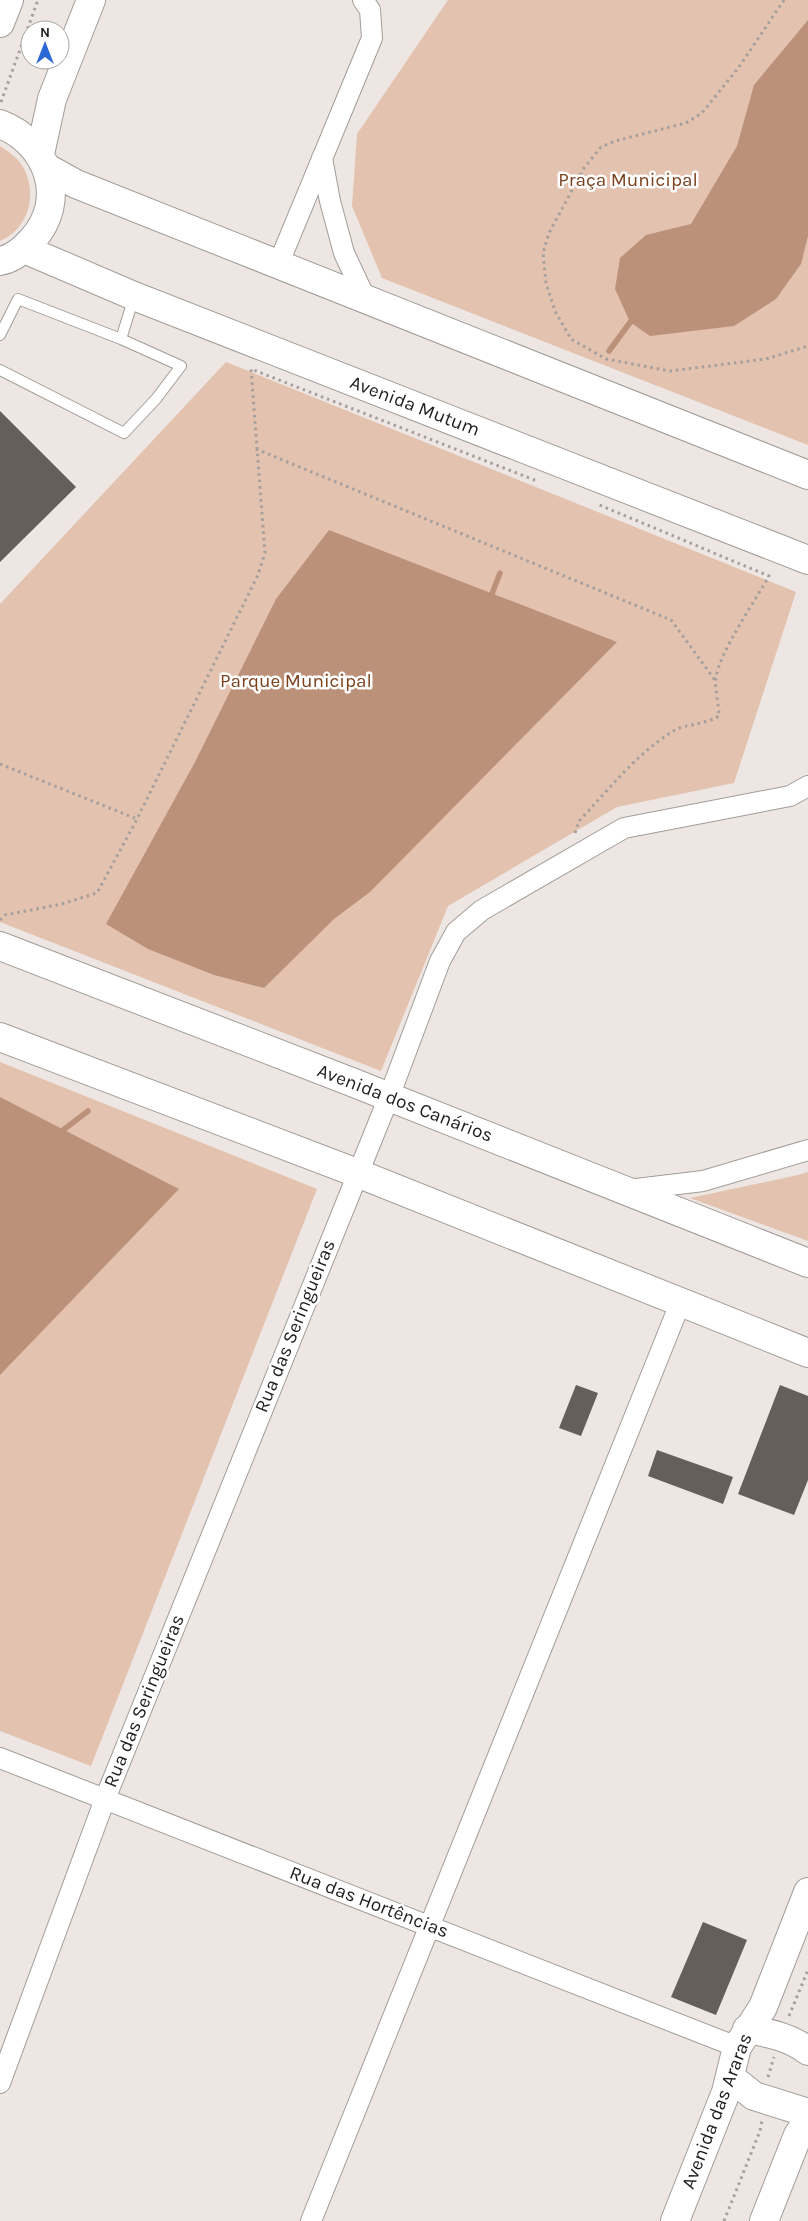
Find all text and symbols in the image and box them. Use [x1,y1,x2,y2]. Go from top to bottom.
north arrow [20,20,70,70]
text: N [40,24,50,41]
park label: Praça Municipal [558,169,698,191]
street label: Avenida Mutum [347,371,483,441]
park label: Parque Municipal [220,670,372,692]
street label: Avenida dos Canários [314,1059,496,1147]
street label: Rua das Seringueiras [250,1236,340,1416]
street label: Rua das Seringueiras [99,1611,189,1791]
street label: Rua das Hortências [286,1862,452,1942]
street label: Avenida das Araras [677,2030,757,2192]

